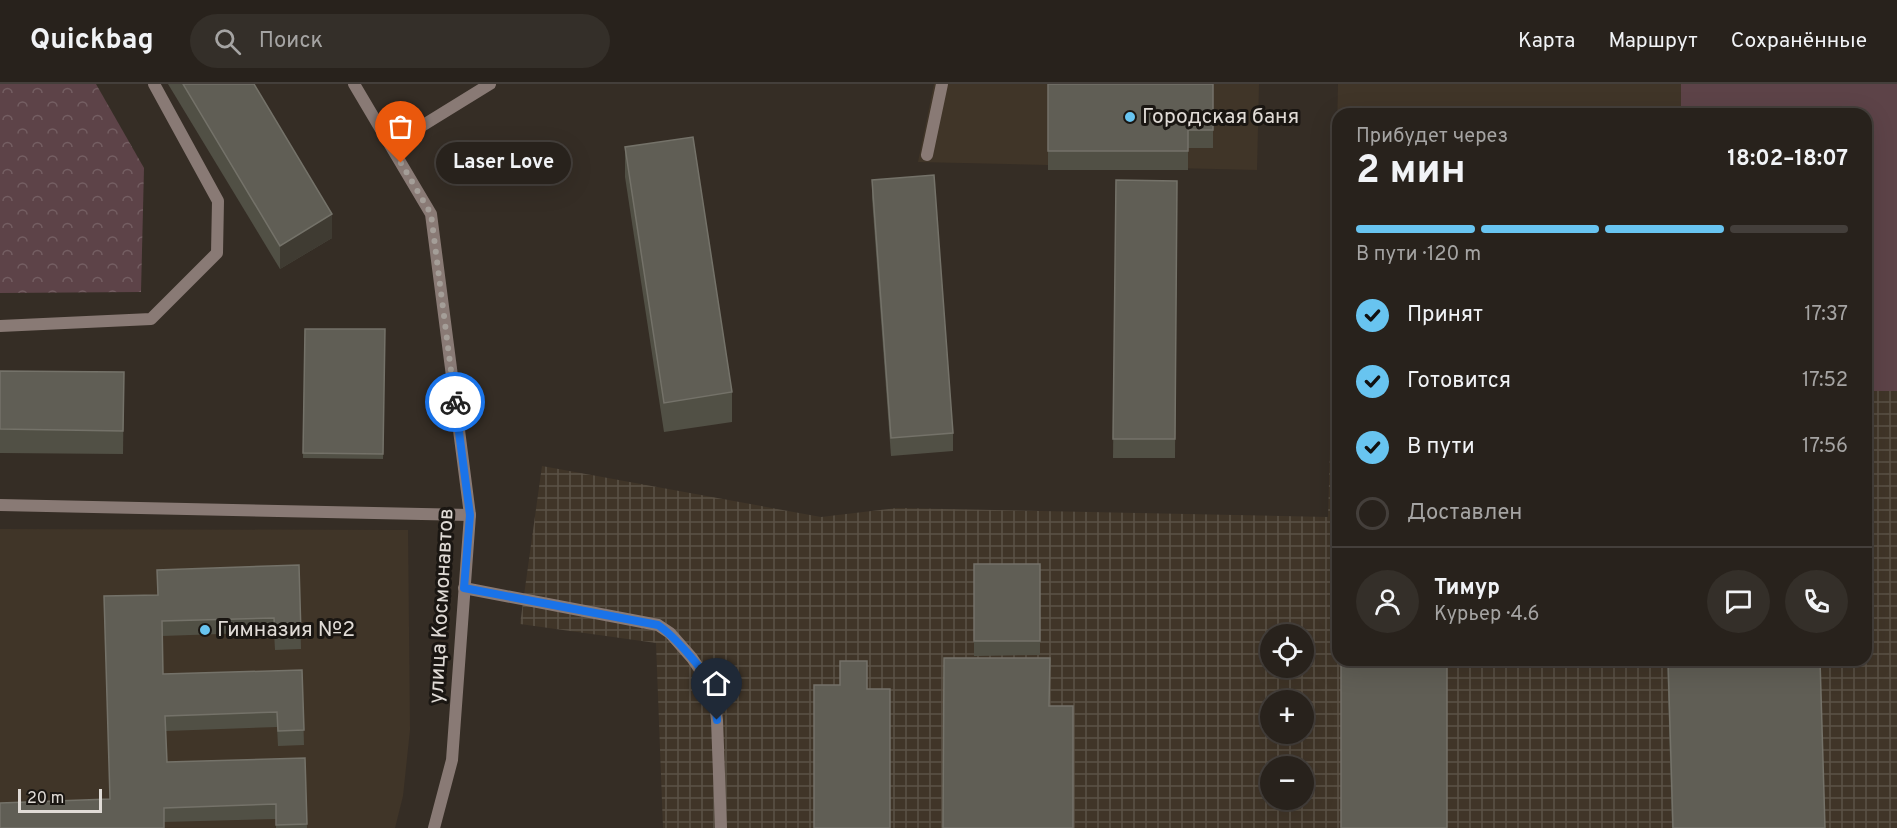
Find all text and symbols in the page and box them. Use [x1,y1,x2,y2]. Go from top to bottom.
search box [190,14,610,68]
text: Quickbag [30,23,154,59]
icon: search [211,25,244,58]
text: Поиск [259,28,323,55]
text: Карта [1518,28,1575,55]
text: Маршрут [1608,28,1698,55]
text: Сохранённые [1731,28,1867,55]
pin [375,101,426,163]
place label: Городская баня [1142,104,1299,131]
icon: bag [384,110,417,143]
marker: Городская баня [1123,110,1137,124]
text: Прибудет через [1356,124,1508,150]
callout: Laser Love [437,142,572,184]
text: 18:02–18:07 [1727,146,1848,173]
text: 2 мин [1356,148,1466,197]
text: Laser Love [453,150,554,176]
text: В пути · 120 m [1356,242,1481,268]
icon: check [1356,299,1389,332]
text: Принят [1407,302,1483,329]
text: 17:37 [1804,302,1848,328]
icon: check [1356,365,1389,398]
text: Готовится [1407,368,1511,395]
text: 17:52 [1802,368,1848,394]
courier [425,372,485,432]
icon: bike [439,386,472,419]
icon: check [1356,431,1389,464]
text: В пути [1407,434,1475,461]
text: 17:56 [1802,434,1848,460]
text: Доставлен [1407,500,1522,527]
street label: улица Космонавтов [423,507,461,705]
button: person [1356,570,1419,633]
button: chat [1707,570,1770,633]
button: phone [1785,570,1848,633]
text: Тимур [1434,575,1500,602]
text: Курьер · 4.6 [1434,602,1539,628]
place label: Гимназия №2 [217,617,355,644]
marker: Гимназия №2 [198,623,212,637]
map controls [1260,624,1314,810]
button: locate [1260,624,1314,678]
pin [691,658,742,720]
icon: home [700,667,733,700]
button: + [1260,690,1314,744]
button: − [1260,756,1314,810]
scale bar [18,786,102,814]
text: 20 m [27,789,64,809]

